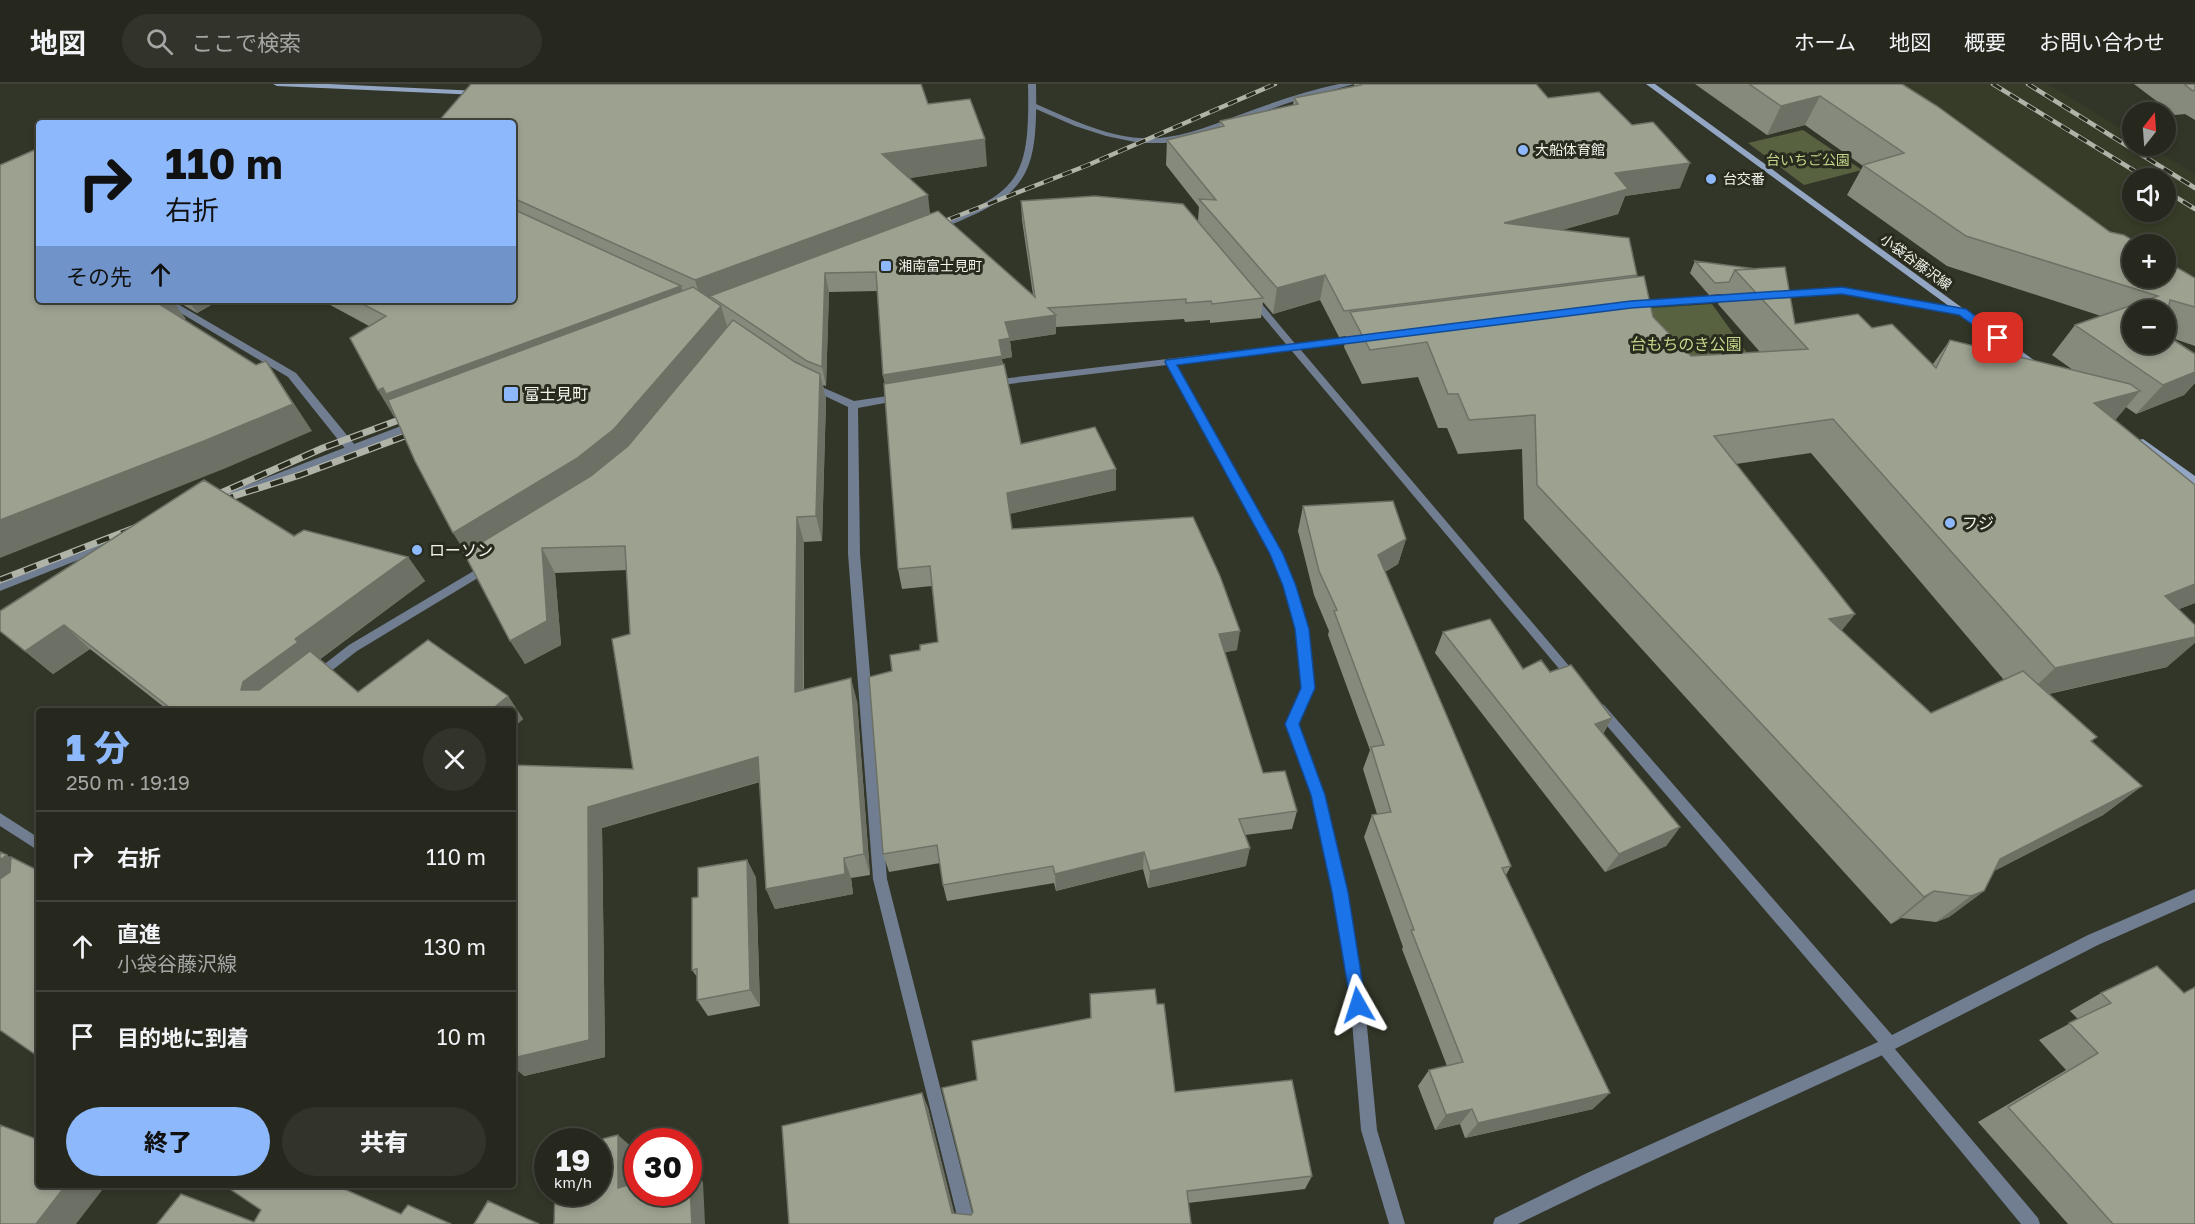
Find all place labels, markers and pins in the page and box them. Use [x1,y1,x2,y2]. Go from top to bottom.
place label: 大船体育館 [1535,141,1605,158]
marker: 大船体育館 [1516,143,1530,157]
place label: 台交番 [1723,170,1765,187]
marker: 台交番 [1704,172,1718,186]
place label: 湘南富士見町 [898,257,982,274]
marker: 湘南富士見町 [879,259,893,273]
pin [1972,312,2023,363]
place label: 富士見町 [524,384,588,404]
marker: 富士見町 [502,385,520,403]
place label: フジ [1962,513,1994,533]
marker: フジ [1943,516,1957,530]
place label: ローソン [429,540,493,560]
marker: ローソン [410,543,424,557]

